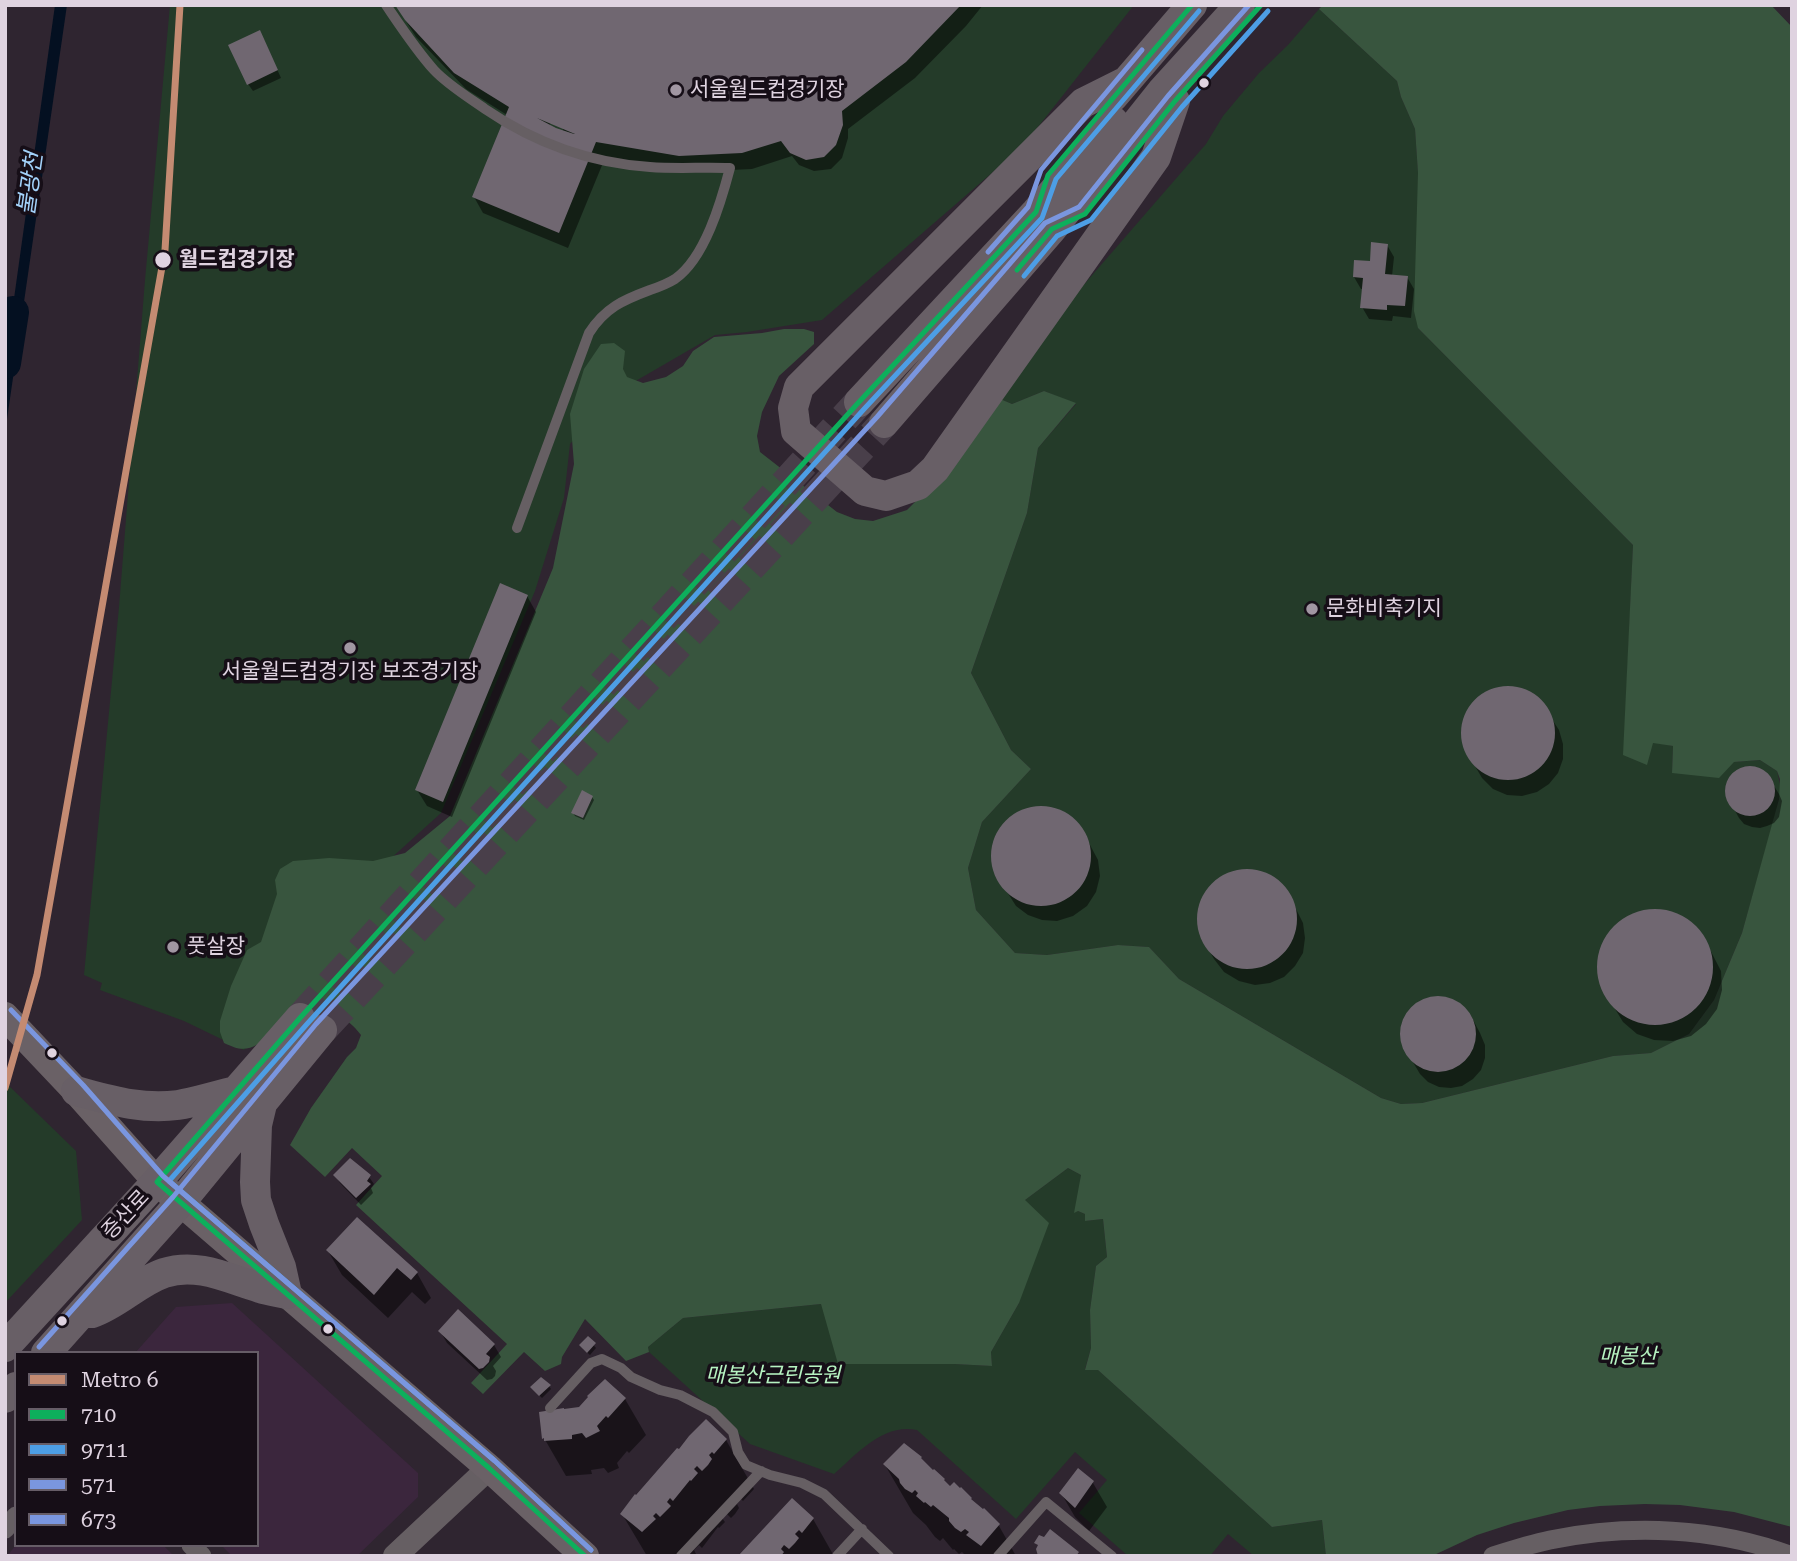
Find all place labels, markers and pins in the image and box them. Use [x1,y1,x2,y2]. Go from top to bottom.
unlabelled marker [1197,76,1211,90]
place label: 서울월드컵경기장 [690,77,845,103]
marker: 서울월드컵경기장 [668,82,684,98]
place label: 월드컵경기장 [179,247,295,273]
marker: 월드컵경기장 [153,250,173,270]
place label: 문화비축기지 [1326,596,1442,622]
marker: 문화비축기지 [1304,601,1320,617]
marker: 서울월드컵경기장 보조경기장 [342,640,358,656]
place label: 서울월드컵경기장 보조경기장 [222,659,478,685]
place label: 풋살장 [187,934,245,960]
marker: 풋살장 [165,939,181,955]
unlabelled marker [45,1046,59,1060]
unlabelled marker [55,1314,69,1328]
unlabelled marker [321,1322,335,1336]

